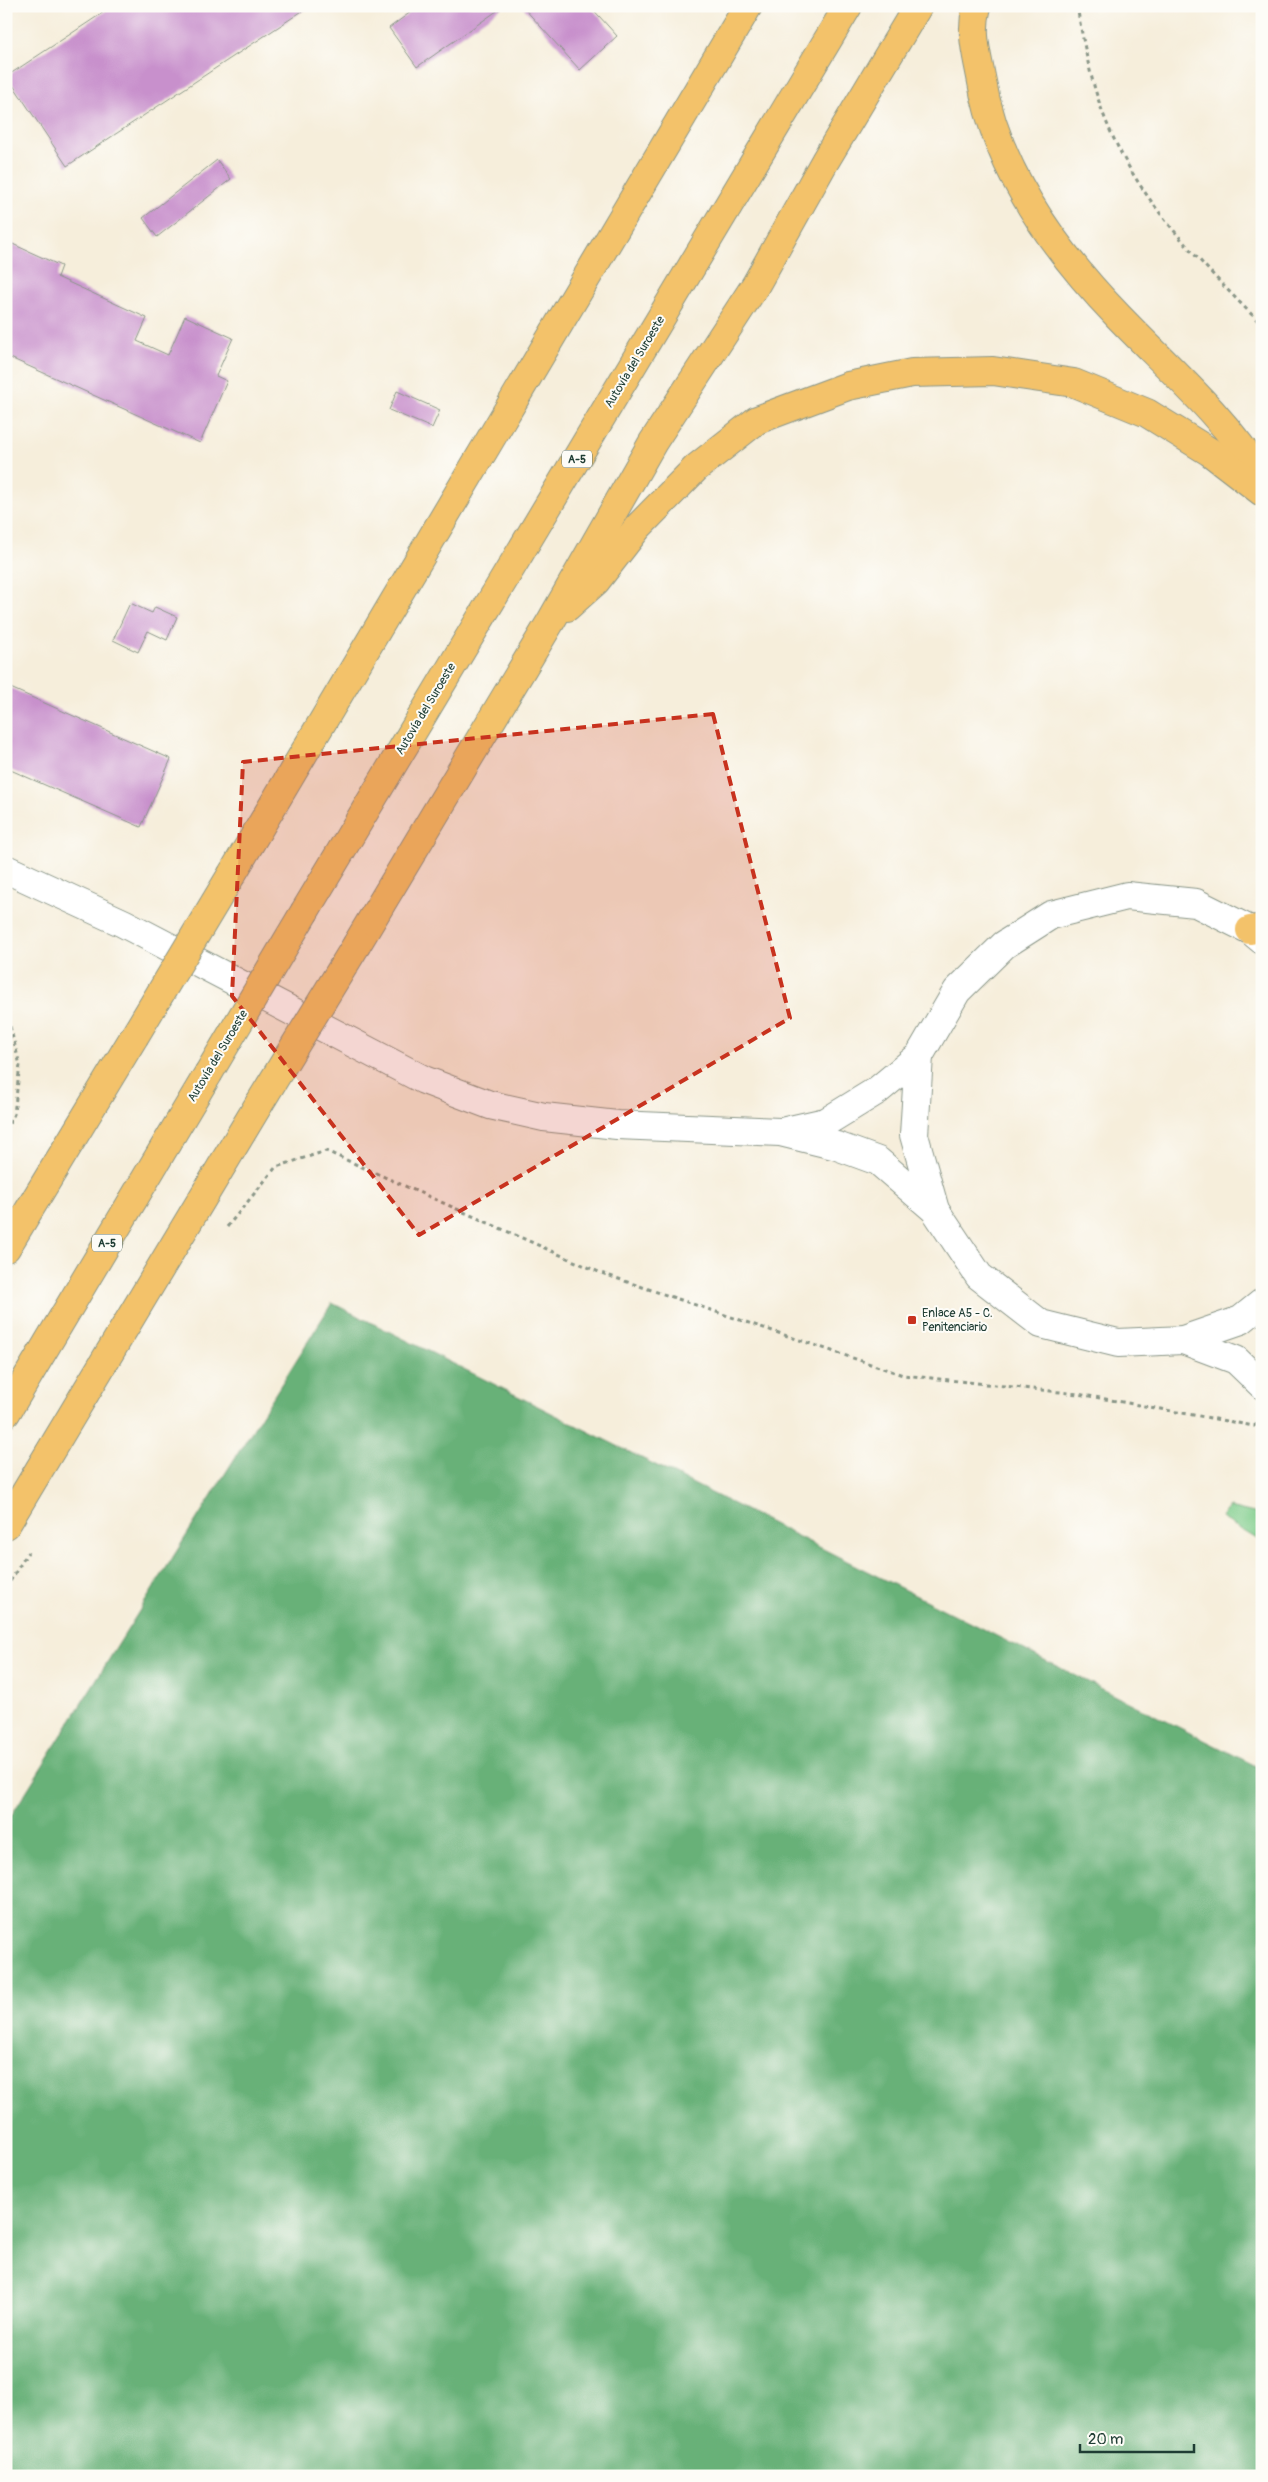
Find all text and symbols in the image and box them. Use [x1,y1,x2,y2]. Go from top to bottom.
street label: Autovía del Suroeste [602,313,668,411]
road number: A-5 [562,450,592,468]
street label: Autovía del Suroeste [393,660,459,758]
street label: Autovía del Suroeste [185,1007,251,1105]
road number: A-5 [92,1234,122,1252]
place label: Enlace A5 - C. Penitenciario [922,1306,993,1335]
marker: Enlace A5 - C. Penitenciario [906,1314,918,1326]
scale bar [1080,2422,1194,2454]
text: 20 m [1088,2430,1123,2449]

